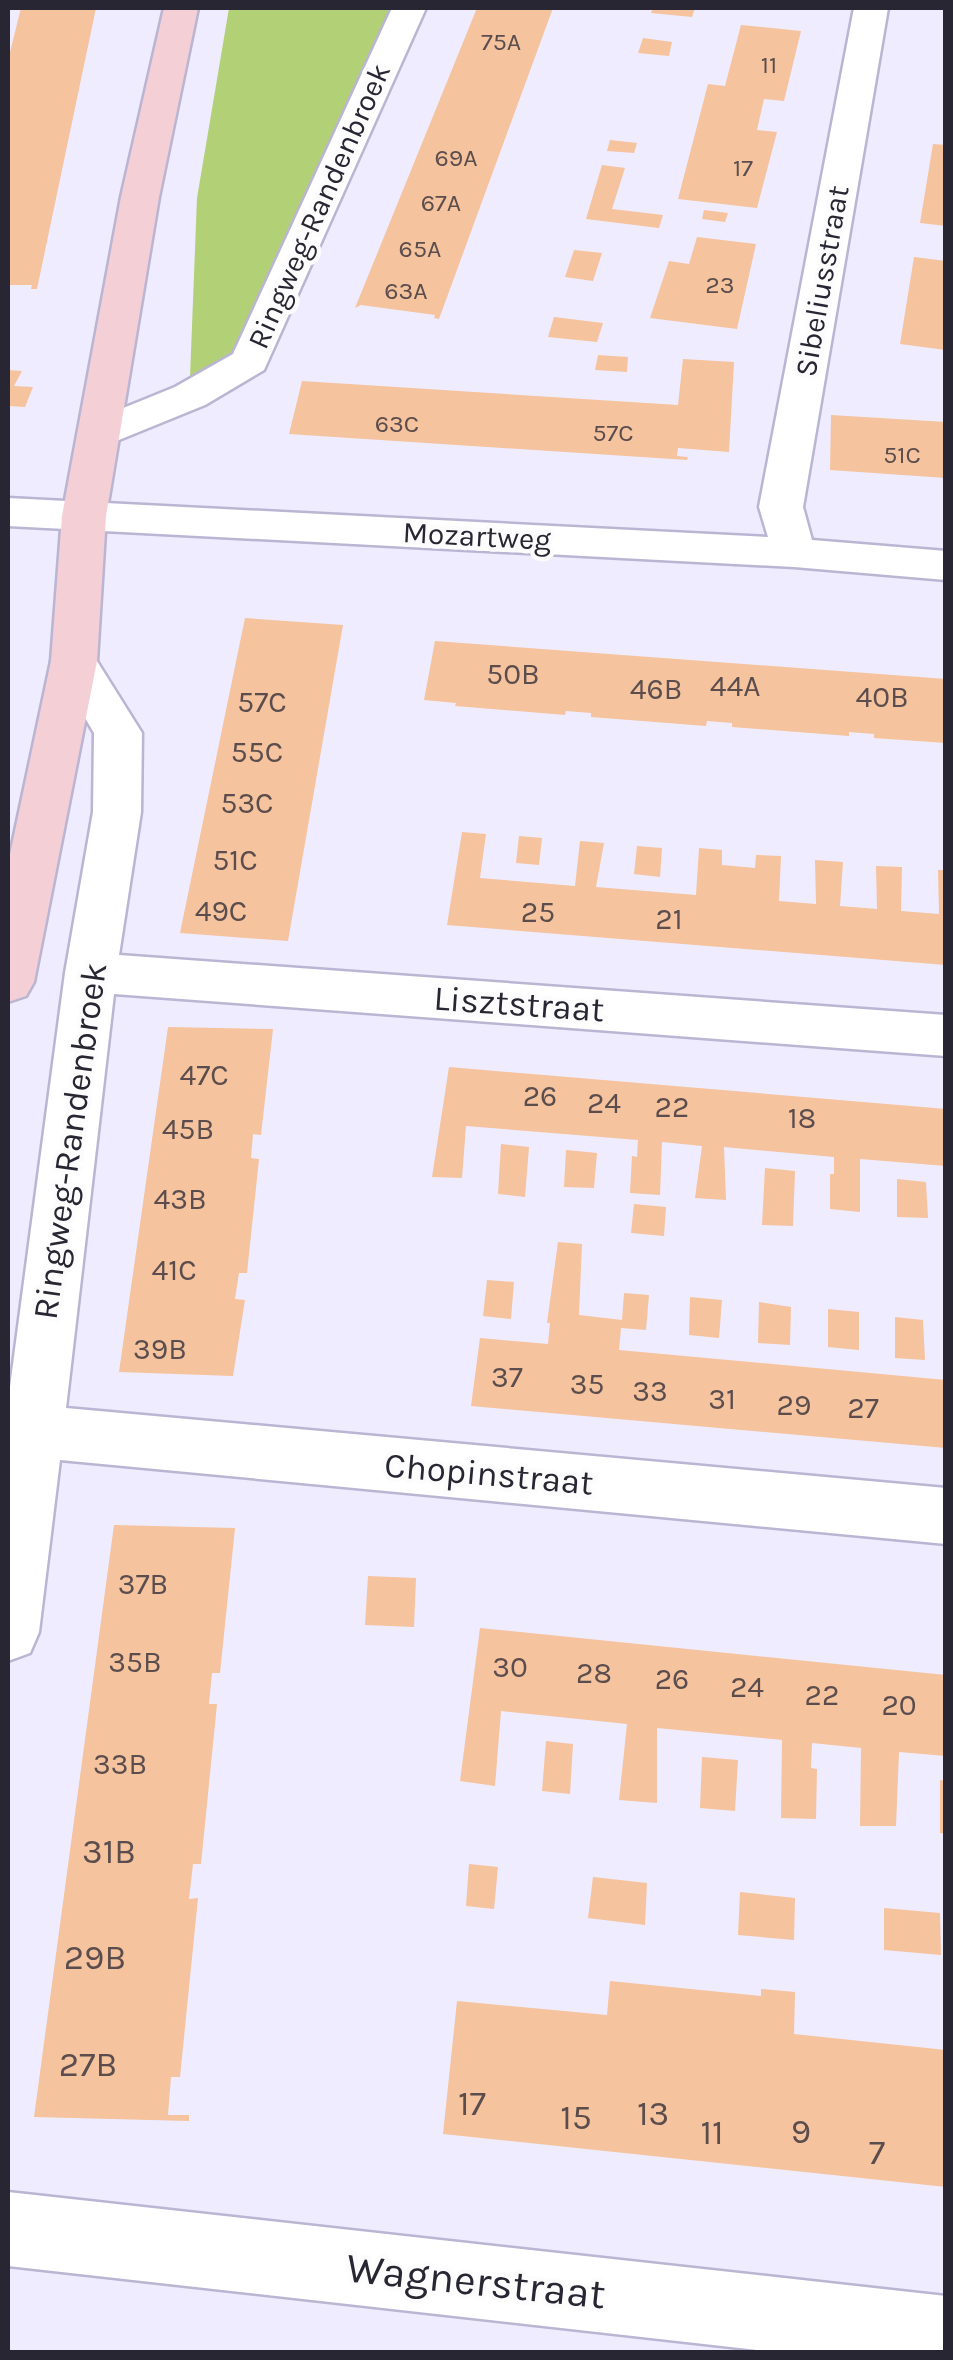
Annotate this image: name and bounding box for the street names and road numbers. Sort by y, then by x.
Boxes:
street label: Ringweg-Randenbroek [240,58,398,354]
street label: Sibeliusstraat [787,182,857,380]
street label: Mozartweg [402,514,552,558]
street label: Ringweg-Randenbroek [25,960,115,1322]
street label: Lisztstraat [432,978,606,1030]
street label: Chopinstraat [383,1444,595,1504]
street label: Wagnerstraat [344,2243,608,2319]

